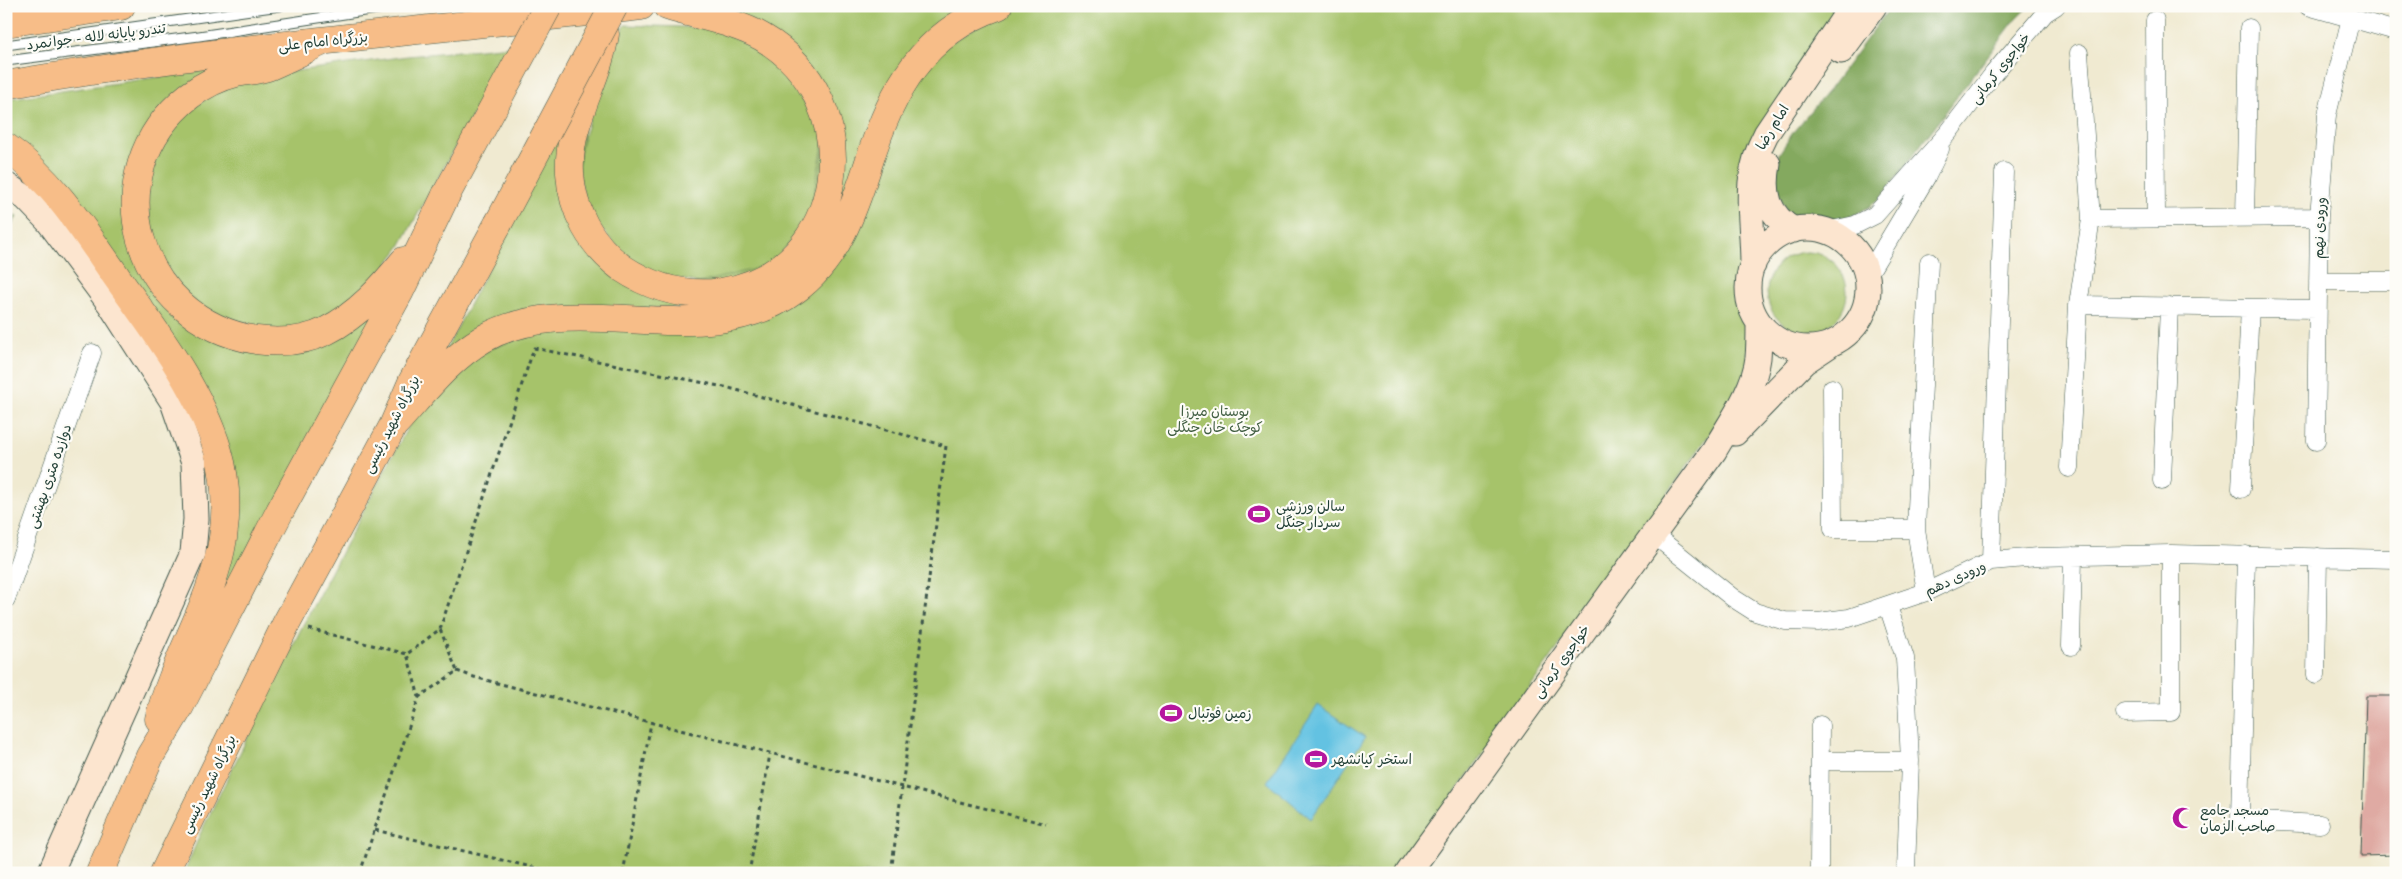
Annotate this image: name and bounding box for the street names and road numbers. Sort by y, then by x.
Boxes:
street label: تندرو پایانه لاله - جوانمرد [25,18,168,54]
street label: بزرگراه امام علی [277,27,369,57]
street label: خواجوی کرمانی [1966,29,2034,107]
street label: امام رضا [1751,101,1794,154]
street label: ورودی نهم [2309,197,2331,259]
street label: بزرگراه شهید رئیسی [359,372,423,476]
street label: دوازده متری بهشتی [23,422,75,530]
street label: ورودی دهم [1921,556,1989,602]
street label: خواجوی کرمانی [1528,621,1594,701]
street label: بزرگراه شهید رئیسی [176,732,240,836]

